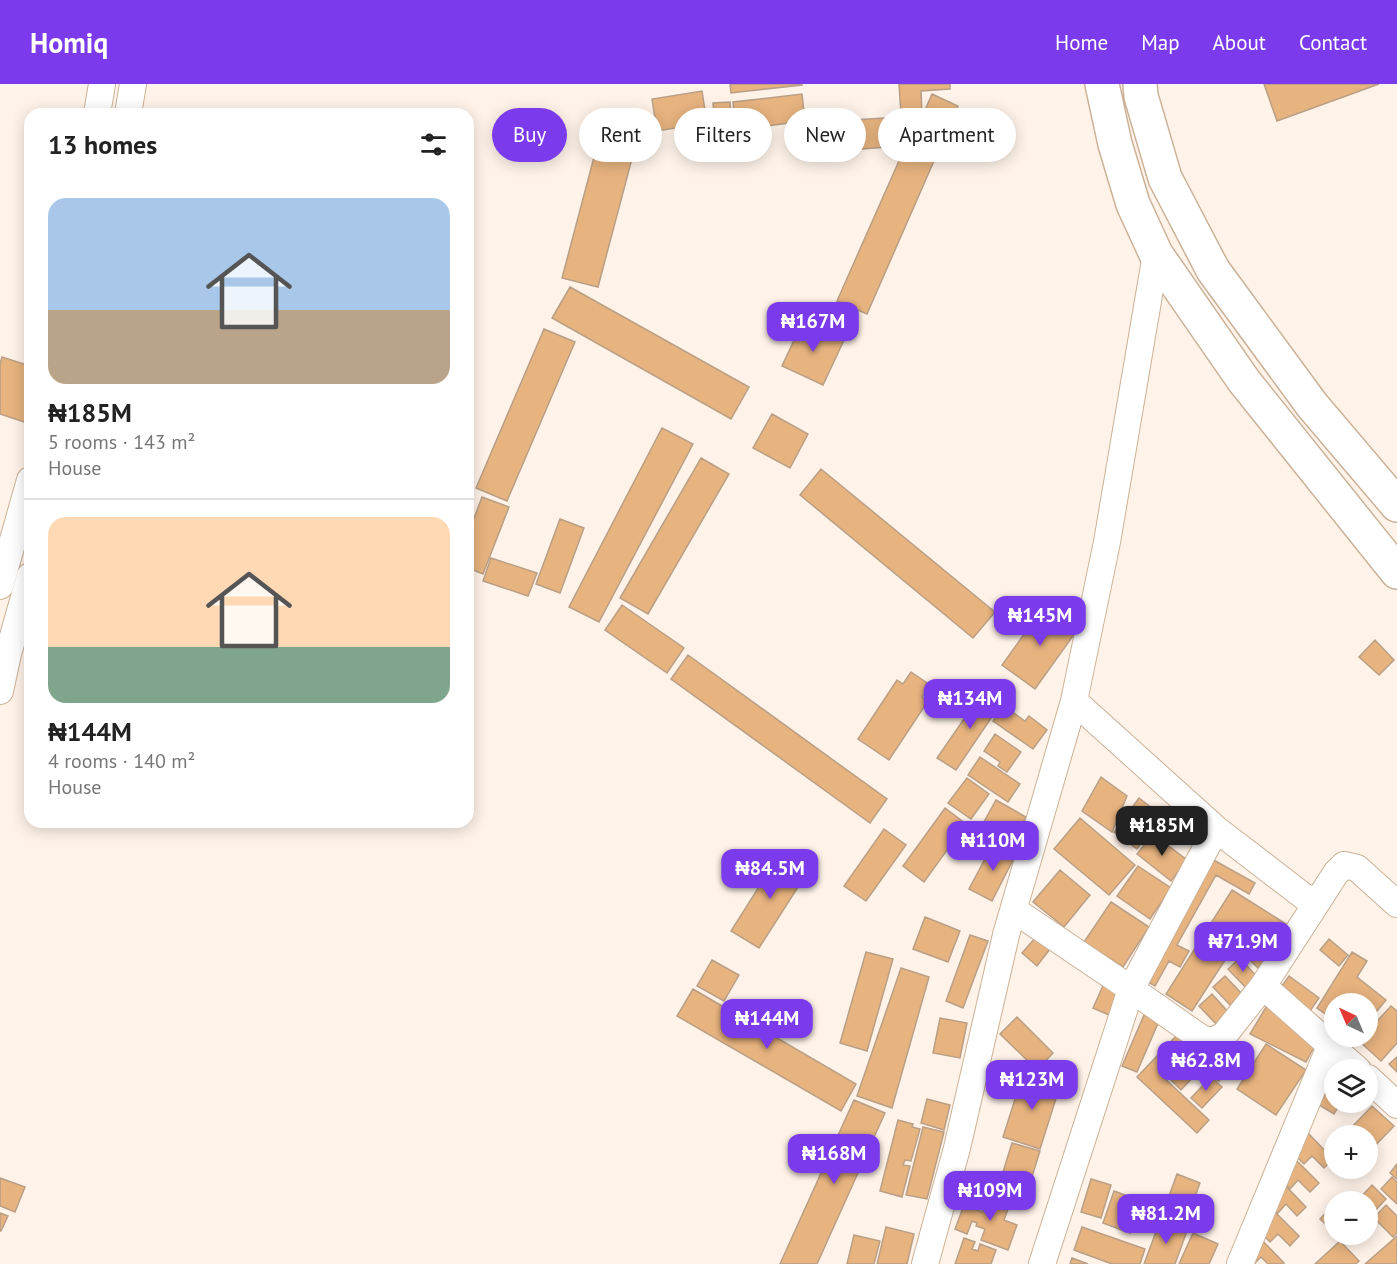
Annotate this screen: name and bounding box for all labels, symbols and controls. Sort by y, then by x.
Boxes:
text: Homiq [30,24,108,61]
text: Home [1055,29,1108,56]
text: Map [1141,29,1180,56]
text: About [1213,29,1266,56]
text: Contact [1299,29,1367,56]
chip: Buy [492,108,567,162]
chip: Rent [579,108,662,162]
chip: Filters [674,108,772,162]
chip: New [784,108,866,162]
chip: Apartment [878,108,1016,162]
text: 13 homes [48,128,157,161]
icon: filters [417,128,450,161]
icon: home [195,237,303,345]
pin: ₦167M [771,302,855,353]
text: ₦167M [781,308,845,334]
text: ₦185M [48,396,132,429]
text: 5 rooms · 143 m² [48,429,195,455]
text: House [48,455,102,481]
icon: home [195,556,303,664]
pin: ₦145M [998,596,1082,647]
text: ₦145M [1008,602,1072,628]
pin: ₦134M [928,679,1012,730]
text: ₦134M [938,685,1002,711]
text: ₦144M [48,715,132,748]
text: 4 rooms · 140 m² [48,748,195,774]
text: House [48,774,102,800]
pin: ₦185M [1120,806,1204,857]
text: ₦185M [1130,812,1194,838]
pin: ₦110M [951,821,1035,872]
text: ₦110M [961,827,1025,853]
pin: ₦84.5M [721,849,819,900]
text: ₦84.5M [735,855,805,881]
pin: ₦71.9M [1194,922,1292,973]
text: ₦71.9M [1208,928,1278,954]
north arrow [1324,993,1378,1047]
map controls [1324,993,1378,1245]
pin: ₦144M [725,999,809,1050]
text: ₦144M [735,1005,799,1031]
pin: ₦62.8M [1157,1041,1255,1092]
text: ₦62.8M [1171,1047,1241,1073]
button: layers [1324,1059,1378,1113]
pin: ₦123M [990,1060,1074,1111]
text: ₦123M [1000,1066,1064,1092]
button: + [1324,1125,1378,1179]
pin: ₦168M [792,1134,876,1185]
text: ₦168M [802,1140,866,1166]
pin: ₦109M [948,1171,1032,1222]
text: ₦109M [958,1177,1022,1203]
button: − [1324,1191,1378,1245]
pin: ₦81.2M [1117,1194,1215,1245]
text: ₦81.2M [1131,1200,1201,1226]

